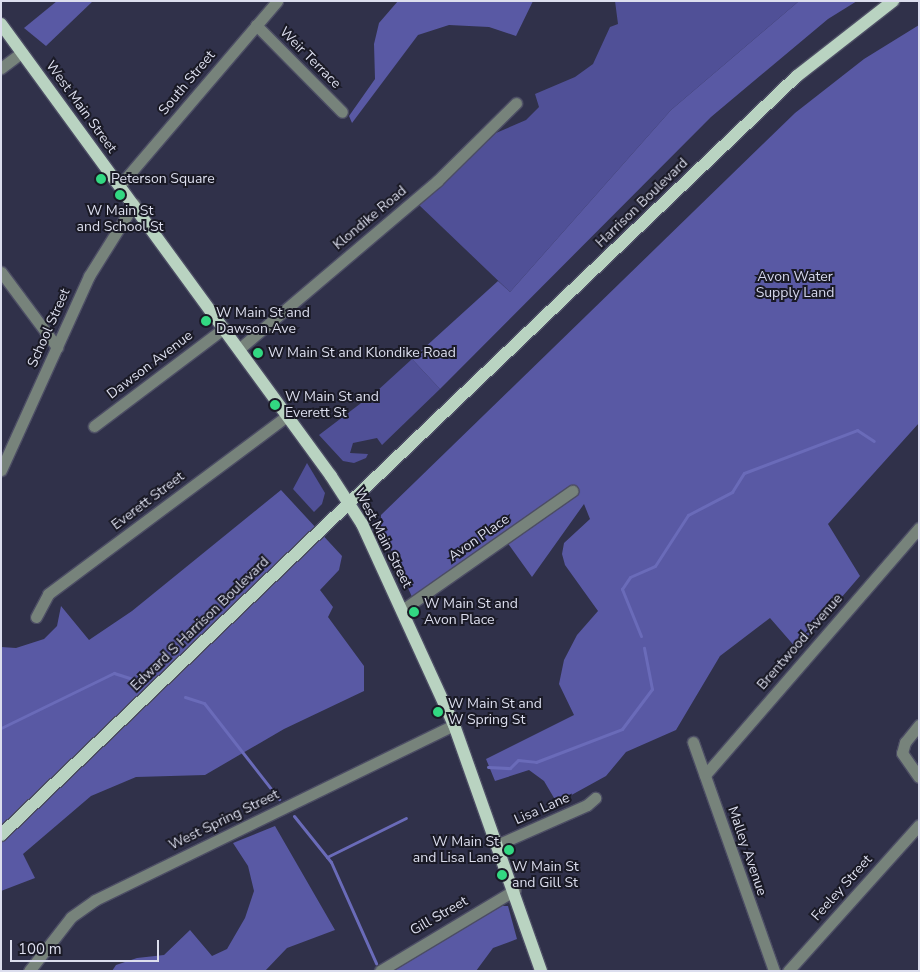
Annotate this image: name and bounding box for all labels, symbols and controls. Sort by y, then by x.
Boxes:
street label: Weir Terrace [276,24,344,92]
street label: South Street [155,47,219,119]
street label: West Main Street [42,58,120,156]
street label: Harrison Boulevard [592,155,692,251]
place label: Peterson Square [111,171,215,187]
marker: Peterson Square [95,173,107,185]
street label: Klondike Road [330,183,410,253]
marker: W Main St and School St [114,189,126,201]
place label: W Main St and School St [77,203,163,236]
park label: Avon Water Supply Land [756,269,834,302]
street label: School Street [24,286,74,370]
place label: W Main St and Dawson Ave [216,305,310,338]
marker: W Main St and Dawson Ave [200,315,212,327]
street label: Dawson Avenue [104,327,196,403]
place label: W Main St and Klondike Road [268,345,456,361]
marker: W Main St and Klondike Road [252,347,264,359]
place label: W Main St and Everett St [285,389,379,422]
marker: W Main St and Everett St [269,399,281,411]
street label: Everett Street [108,468,188,534]
street label: West Main Street [351,485,415,591]
street label: Avon Place [445,511,513,565]
street label: Edward S Harrison Boulevard [127,553,273,695]
street label: Brentwood Avenue [754,591,846,693]
place label: W Main St and Avon Place [424,596,518,628]
marker: W Main St and Avon Place [408,606,420,618]
place label: W Main St and W Spring St [448,696,542,729]
marker: W Main St and W Spring St [432,706,444,718]
street label: West Spring Street [166,786,282,854]
street label: Lisa Lane [512,789,572,829]
street label: Malley Avenue [724,804,770,898]
place label: W Main St and Lisa Lane [413,834,499,866]
marker: W Main St and Lisa Lane [503,844,515,856]
street label: Feeley Street [808,852,876,924]
place label: W Main St and Gill St [512,859,579,892]
marker: W Main St and Gill St [496,869,508,881]
street label: Gill Street [407,893,471,939]
scale bar [12,930,161,962]
text: 100 m [18,939,62,959]

